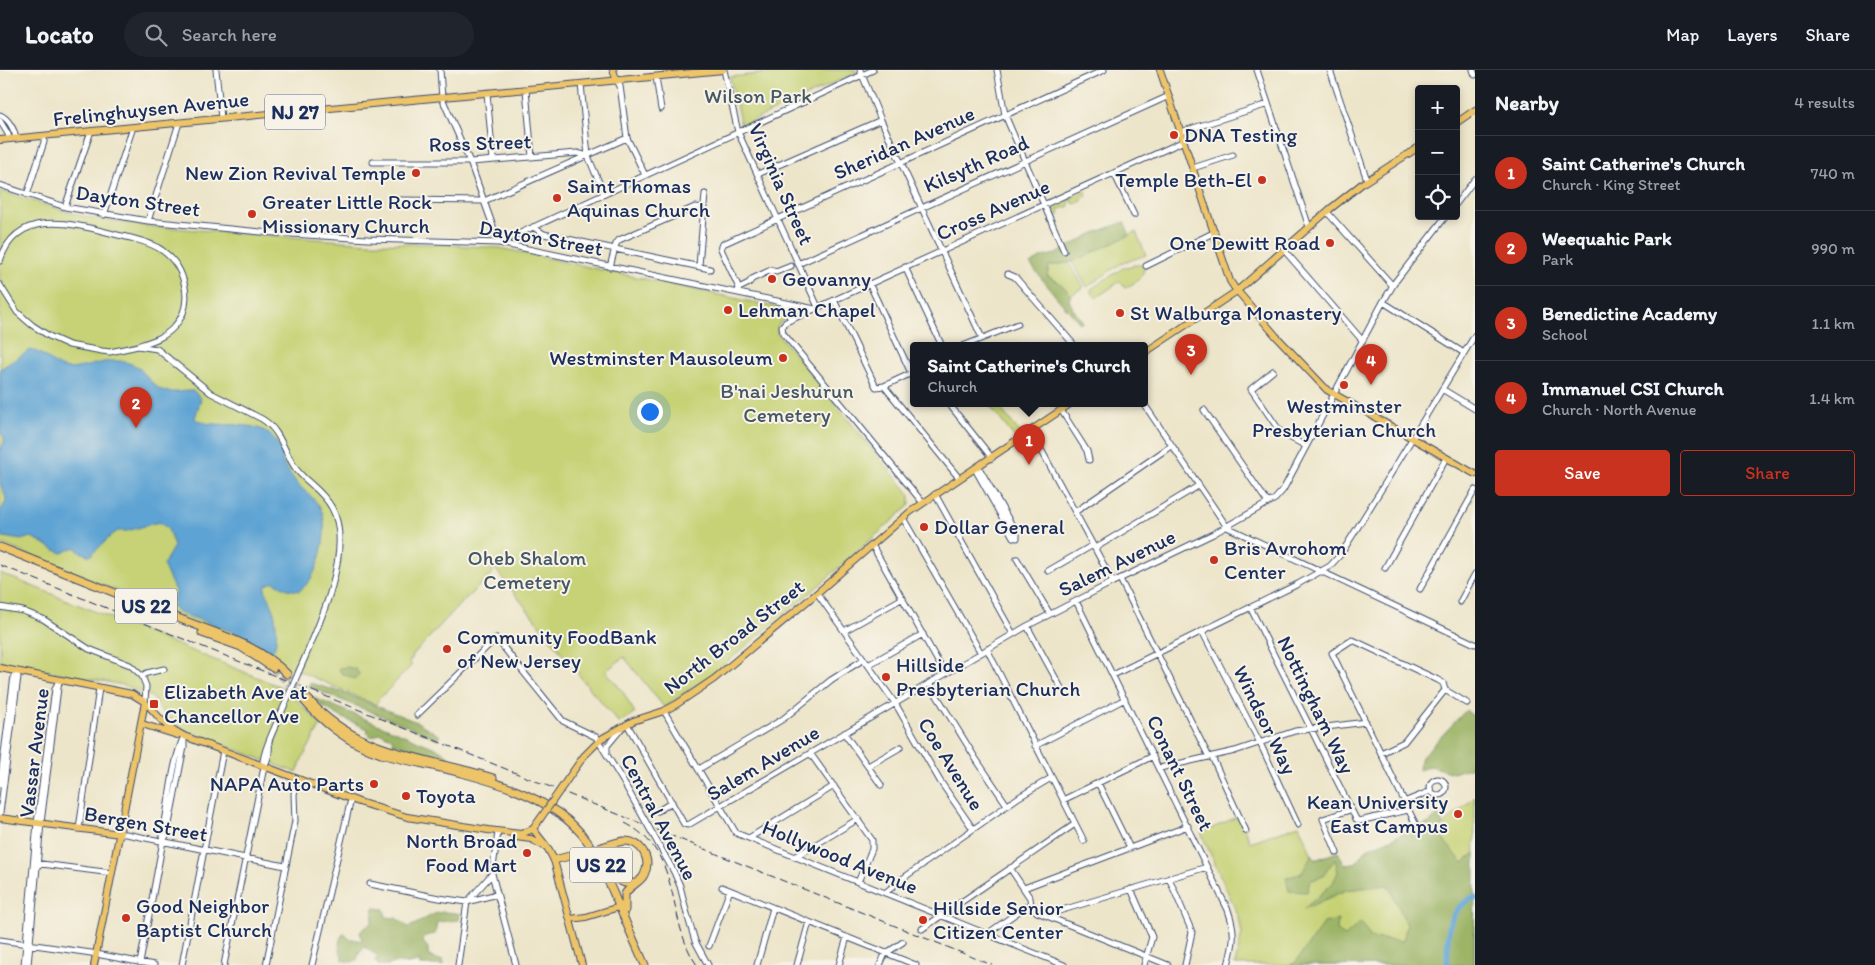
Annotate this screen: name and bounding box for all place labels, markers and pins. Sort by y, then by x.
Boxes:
place label: DNA Testing [1184,122,1298,147]
marker: DNA Testing [1168,129,1180,141]
place label: New Zion Revival Temple [185,160,406,185]
marker: New Zion Revival Temple [410,167,422,179]
place label: Temple Beth-El [1115,167,1252,192]
place label: Saint Thomas Aquinas Church [567,173,711,222]
marker: Temple Beth-El [1256,174,1268,186]
place label: Greater Little Rock Missionary Church [262,189,432,238]
marker: Saint Thomas Aquinas Church [551,192,563,204]
marker: Greater Little Rock Missionary Church [246,208,258,220]
place label: One Dewitt Road [1169,230,1320,255]
marker: One Dewitt Road [1324,237,1336,249]
place label: Geovanny [782,266,871,291]
marker: Geovanny [766,273,778,285]
place label: Lehman Chapel [738,297,876,322]
place label: St Walburga Monastery [1130,300,1341,325]
marker: Lehman Chapel [722,304,734,316]
marker: St Walburga Monastery [1114,307,1126,319]
pin: 3 [1175,334,1207,375]
pin: 4 [1355,344,1387,385]
place label: Westminster Mausoleum [549,345,773,370]
marker: Westminster Mausoleum [777,352,789,364]
marker: Westminster Presbyterian Church [1338,379,1350,391]
pin: 2 [120,387,152,428]
place label: Westminster Presbyterian Church [1252,393,1436,442]
pin: 1 [1013,424,1045,465]
place label: Dollar General [934,514,1065,539]
marker: Dollar General [918,521,930,533]
place label: Bris Avrohom Center [1224,535,1347,584]
marker: Bris Avrohom Center [1208,554,1220,566]
place label: Community FoodBank of New Jersey [457,624,657,673]
marker: Community FoodBank of New Jersey [441,643,453,655]
place label: Hillside Presbyterian Church [896,652,1080,701]
marker: Hillside Presbyterian Church [880,671,892,683]
place label: Elizabeth Ave at Chancellor Ave [164,679,307,728]
marker: Elizabeth Ave at Chancellor Ave [148,698,160,710]
place label: NAPA Auto Parts [210,771,364,796]
marker: NAPA Auto Parts [368,778,380,790]
place label: Toyota [416,783,476,808]
place label: Kean University East Campus [1307,789,1448,838]
marker: Toyota [400,790,412,802]
marker: Kean University East Campus [1452,808,1464,820]
place label: North Broad Food Mart [406,828,517,877]
marker: North Broad Food Mart [521,847,533,859]
place label: Good Neighbor Baptist Church [136,893,272,942]
place label: Hillside Senior Citizen Center [933,895,1064,944]
marker: Good Neighbor Baptist Church [120,912,132,924]
marker: Hillside Senior Citizen Center [917,914,929,926]

